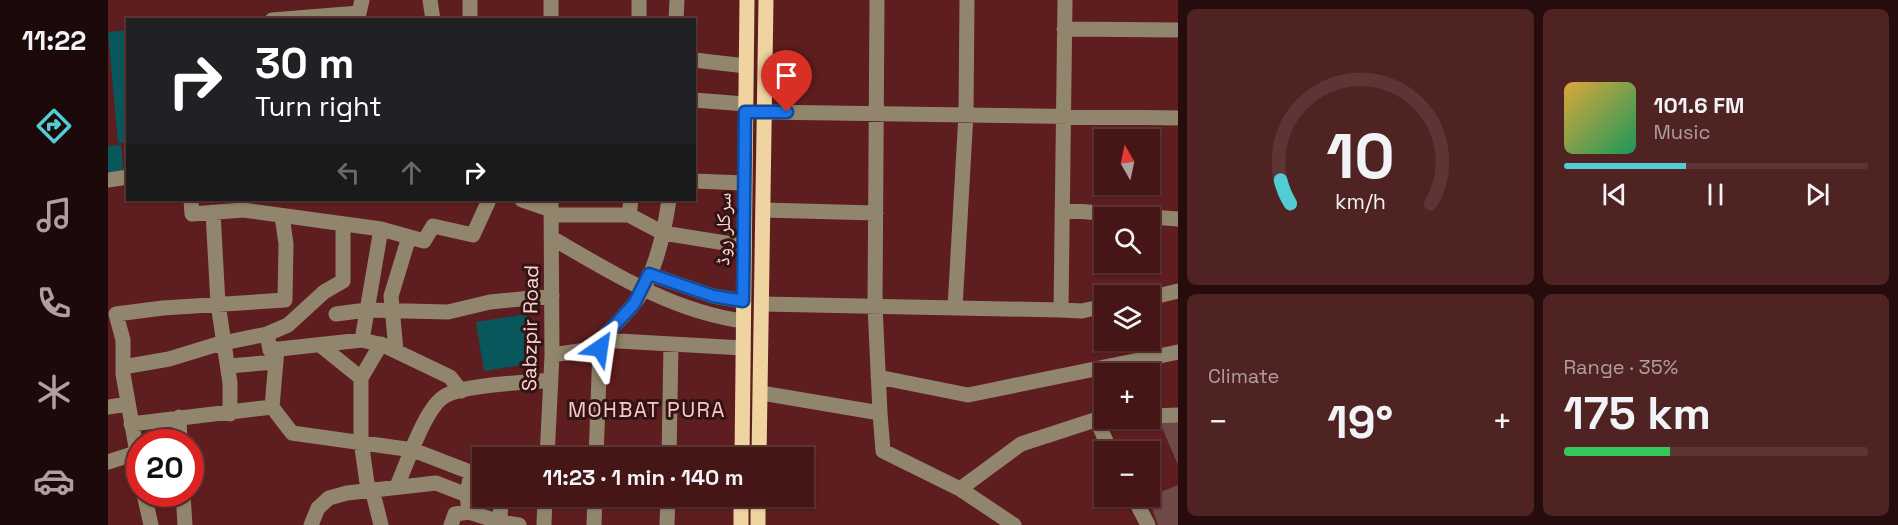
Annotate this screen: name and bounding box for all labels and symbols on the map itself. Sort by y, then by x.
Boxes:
pin [761,50,812,112]
north arrow [1094,129,1160,195]
street label: سرکلر روڈ [709,192,737,266]
street label: Sabzpir Road [516,265,544,391]
position arrow [568,316,632,380]
district label: MOHBAT PURA [568,396,726,423]
speed limit sign: 20 [126,429,204,507]

